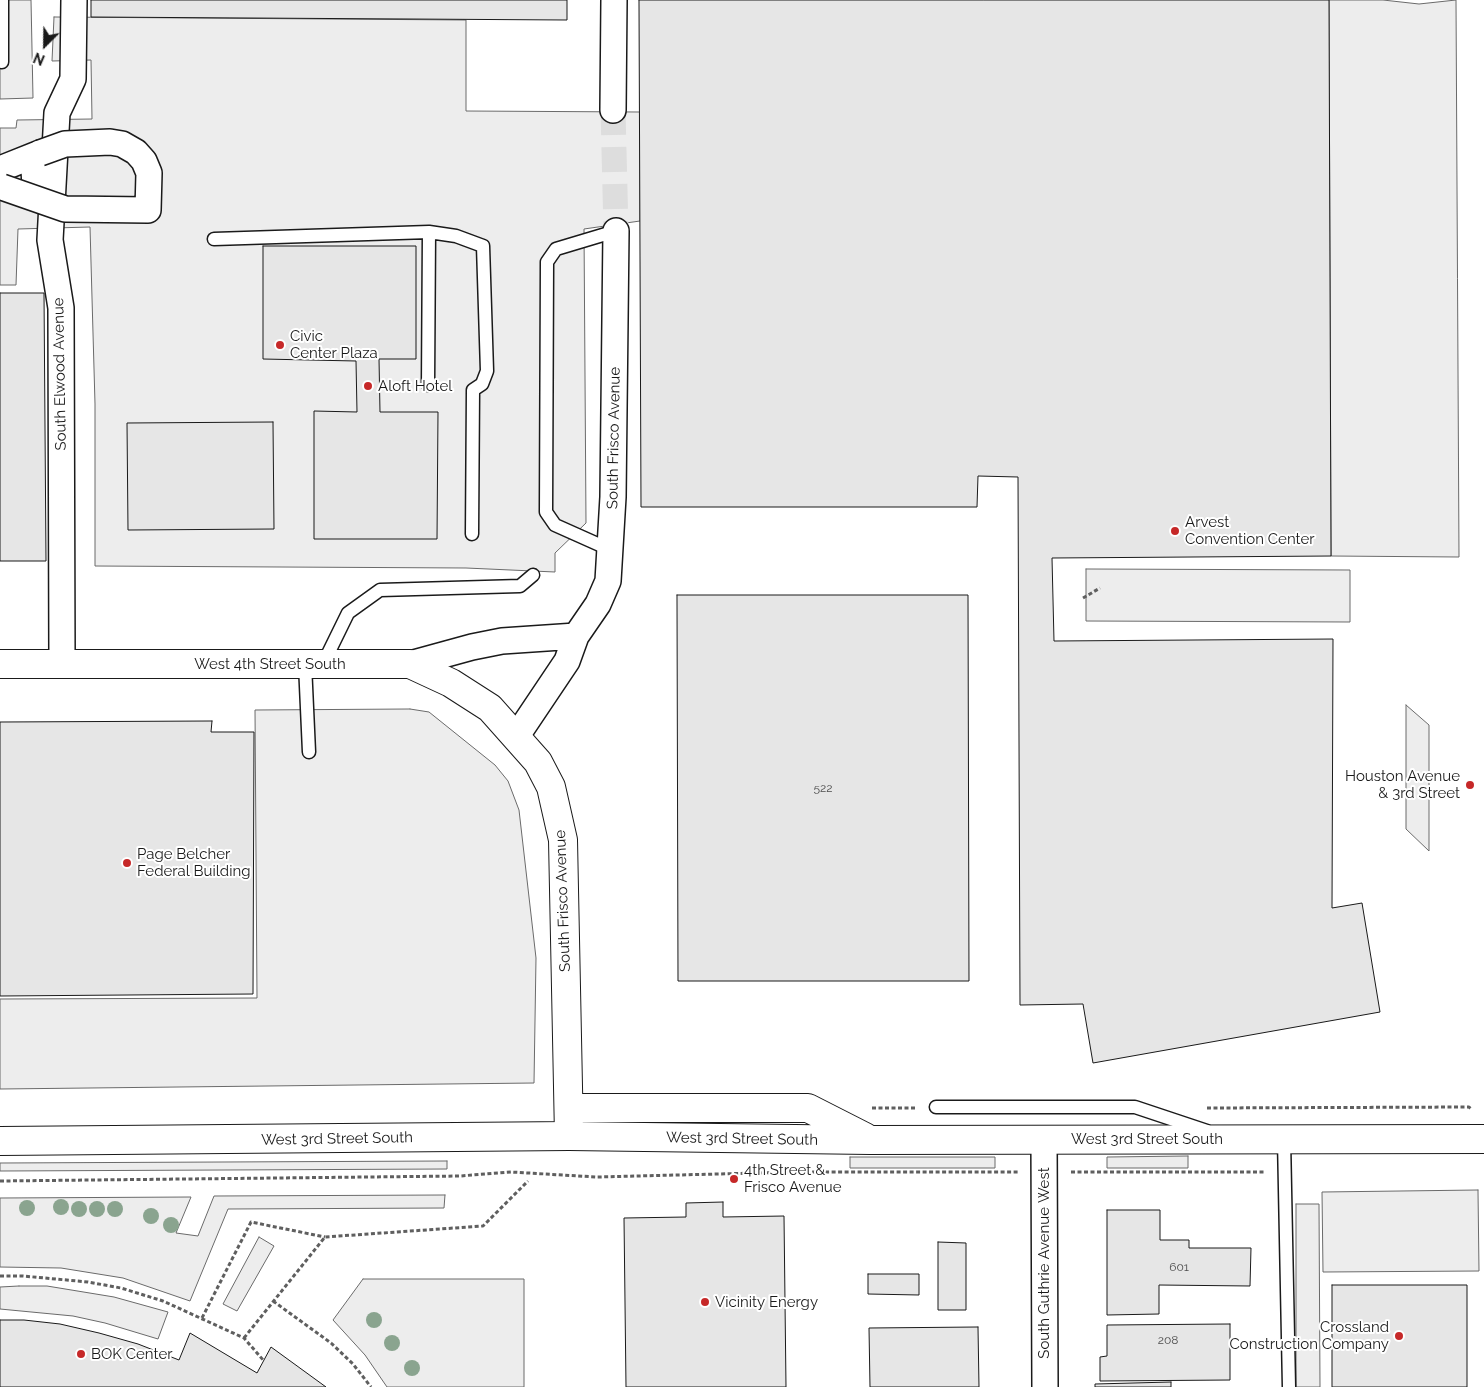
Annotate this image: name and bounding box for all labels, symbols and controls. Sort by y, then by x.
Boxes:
north arrow [20,20,70,70]
text: N [31,49,47,68]
street label: South Elwood Avenue [50,297,70,451]
place label: Civic Center Plaza [290,327,378,362]
marker: Civic Center Plaza [274,339,286,351]
street label: South Frisco Avenue [604,367,624,509]
place label: Aloft Hotel [378,377,452,395]
marker: Aloft Hotel [362,380,374,392]
place label: Arvest Convention Center [1185,513,1315,548]
marker: Arvest Convention Center [1169,525,1181,537]
street label: West 4th Street South [194,655,346,673]
place label: Houston Avenue & 3rd Street [1345,767,1460,802]
marker: Houston Avenue & 3rd Street [1464,779,1476,791]
house number: 522 [813,781,833,795]
street label: South Frisco Avenue [552,830,574,972]
place label: Page Belcher Federal Building [137,845,250,880]
marker: Page Belcher Federal Building [121,857,133,869]
street label: West 3rd Street South [261,1129,413,1149]
street label: West 3rd Street South [666,1129,818,1149]
street label: West 3rd Street South [1071,1130,1223,1148]
place label: 4th Street & Frisco Avenue [744,1161,842,1196]
street label: South Guthrie Avenue West [1035,1167,1053,1359]
marker: 4th Street & Frisco Avenue [728,1173,740,1185]
house number: 601 [1169,1260,1189,1274]
place label: Vicinity Energy [715,1293,818,1311]
marker: Vicinity Energy [699,1296,711,1308]
place label: Crossland Construction Company [1229,1318,1389,1353]
marker: Crossland Construction Company [1393,1330,1405,1342]
house number: 208 [1158,1333,1178,1347]
place label: BOK Center [91,1345,172,1363]
marker: BOK Center [75,1348,87,1360]

